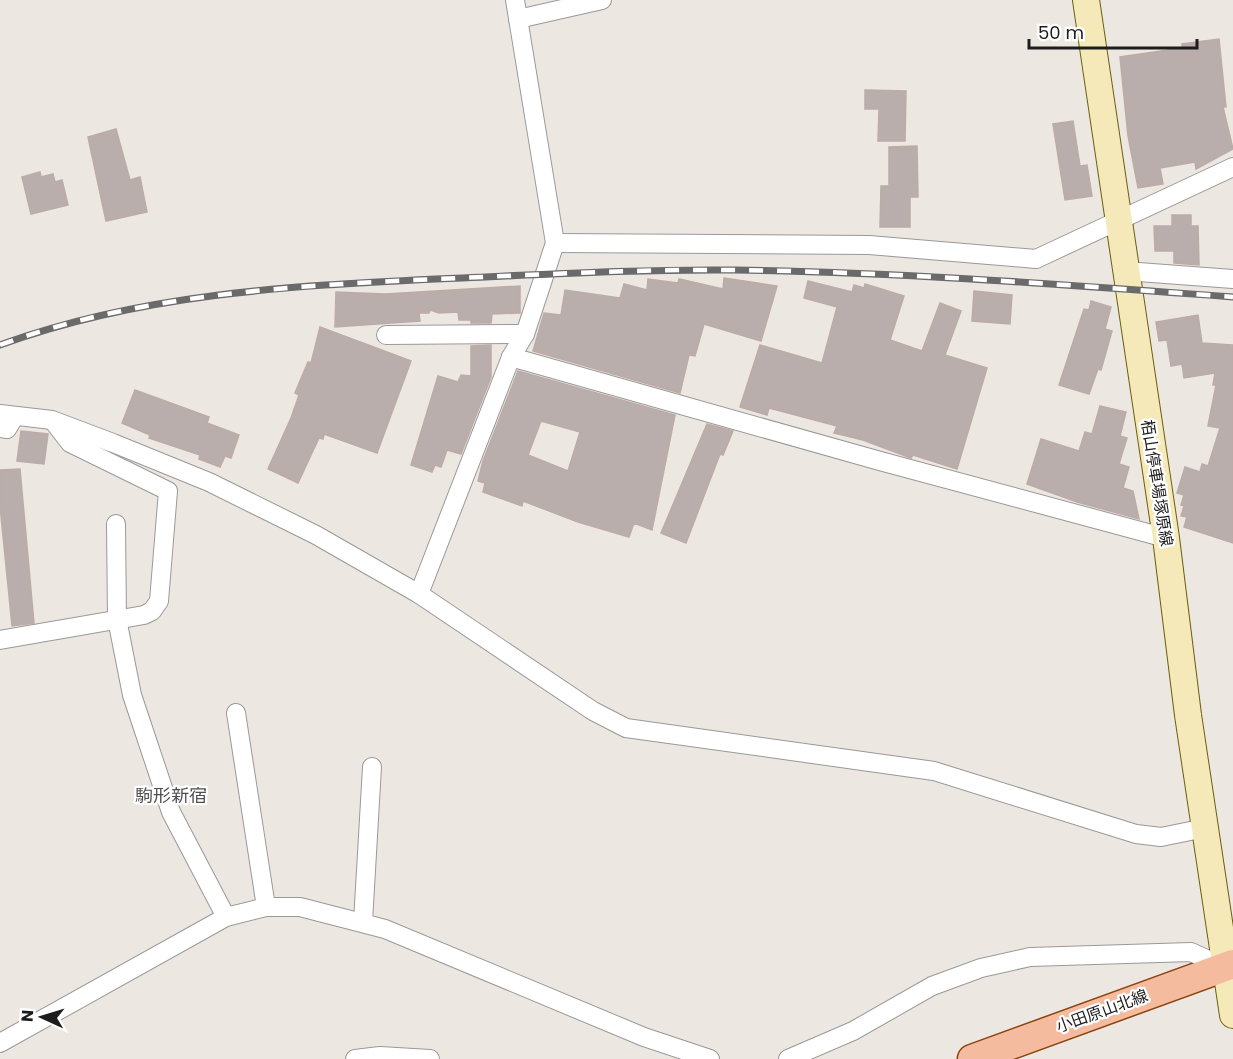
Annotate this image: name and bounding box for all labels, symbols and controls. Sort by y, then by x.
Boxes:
scale bar [1029,12,1197,50]
text: 50 m [1038,20,1084,45]
street label: 栢山停車場塚原線 [1136,418,1178,548]
district label: 駒形新宿 [135,783,207,808]
street label: 小田原山北線 [1053,984,1151,1038]
north arrow [12,987,72,1047]
text: N [16,1009,39,1023]

